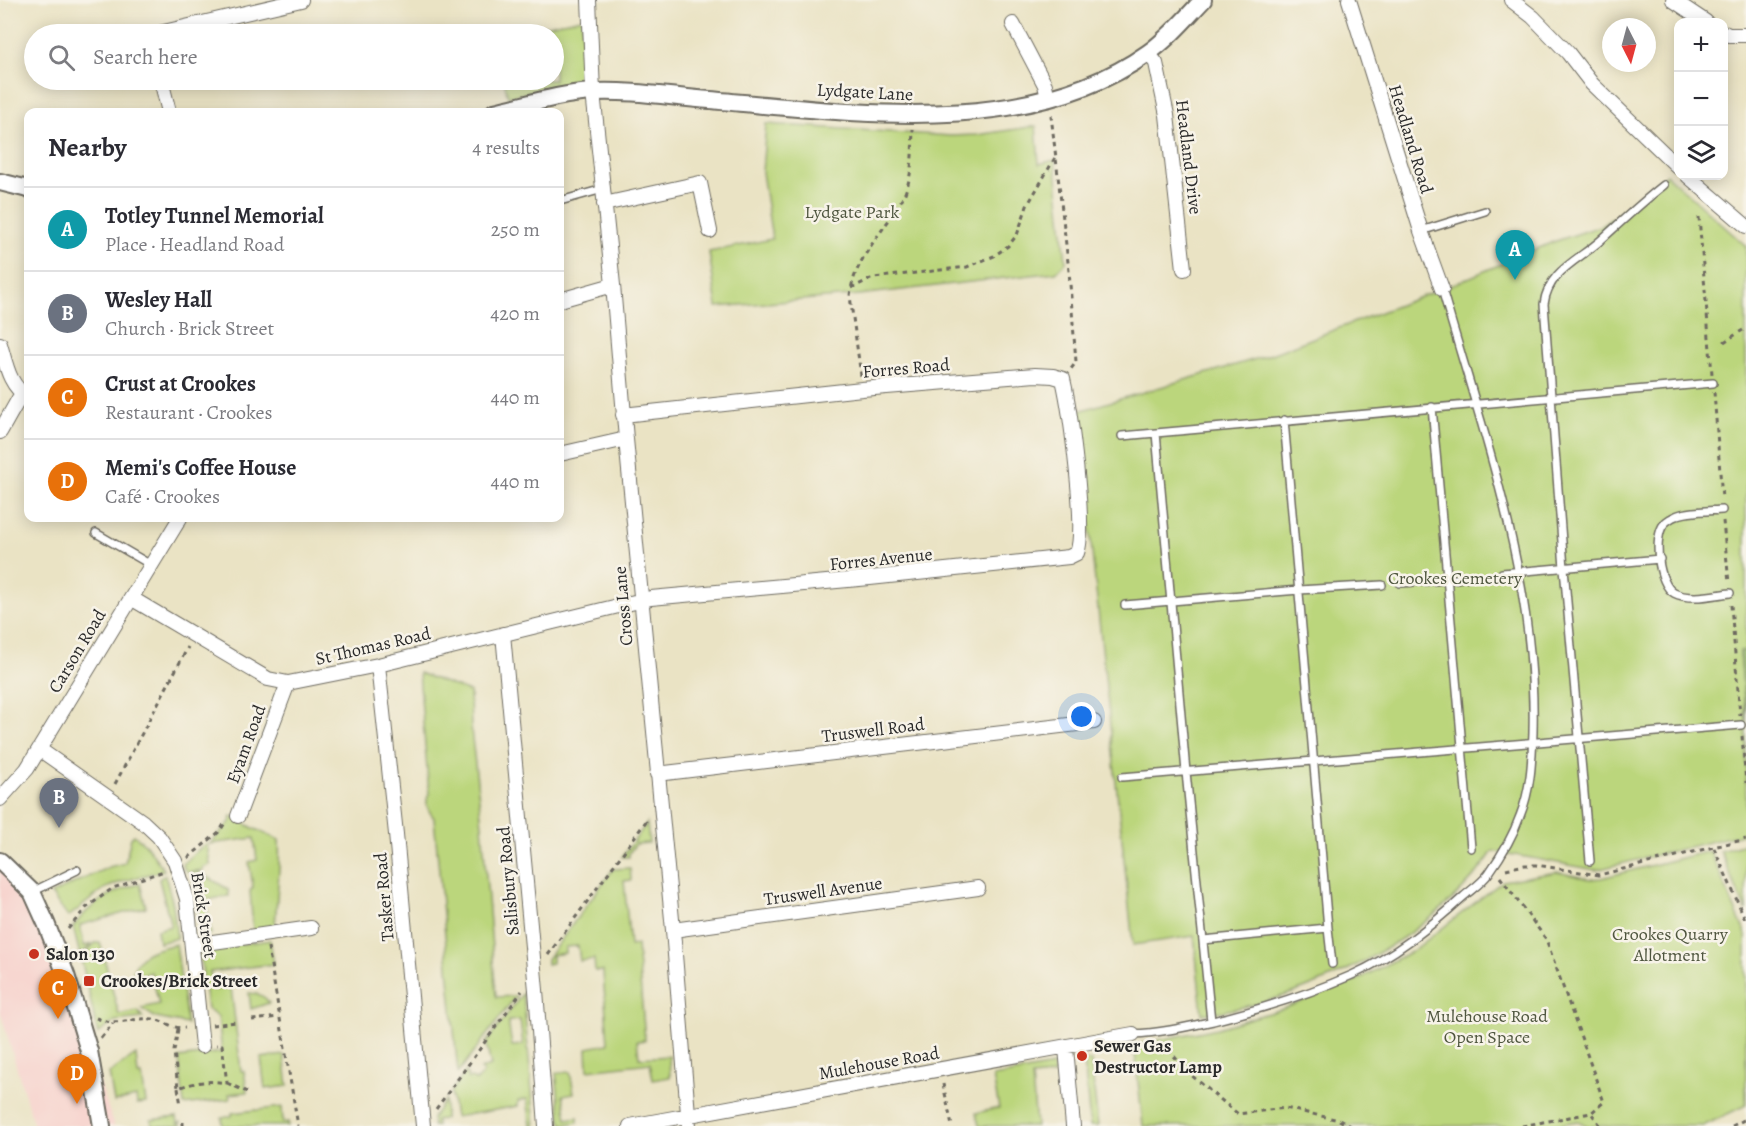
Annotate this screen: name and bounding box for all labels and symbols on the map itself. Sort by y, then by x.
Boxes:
north arrow [1602,18,1656,72]
street label: Lydgate Lane [816,77,914,107]
street label: Headland Road [1383,82,1439,197]
street label: Headland Drive [1170,98,1208,216]
park label: Lydgate Park [805,200,899,224]
pin: A [1496,230,1534,280]
street label: Forres Road [861,352,951,384]
street label: Forres Avenue [828,542,934,576]
street label: Cross Lane [608,565,638,647]
park label: Crookes Cemetery [1388,566,1523,590]
street label: Carson Road [43,604,112,697]
street label: St Thomas Road [313,621,433,671]
street label: Eyam Road [221,701,271,787]
your location [1067,702,1096,731]
street label: Truswell Road [820,712,926,748]
pin: B [40,778,78,828]
street label: Salisbury Road [491,825,525,937]
street label: Tasker Road [368,851,400,942]
street label: Brick Street [185,870,223,960]
street label: Truswell Avenue [762,871,884,911]
park label: Crookes Quarry Allotment [1612,922,1729,967]
place label: Salon 130 [46,942,115,966]
marker: Salon 130 [27,947,41,961]
place label: Crookes/Brick Street [101,969,258,993]
pin: C [38,970,78,1019]
marker: Crookes/Brick Street [82,974,96,988]
park label: Mulehouse Road Open Space [1426,1004,1548,1049]
place label: Sewer Gas Destructor Lamp [1094,1034,1222,1079]
street label: Mulehouse Road [817,1041,941,1085]
marker: Sewer Gas Destructor Lamp [1075,1049,1089,1063]
pin: D [58,1054,97,1104]

